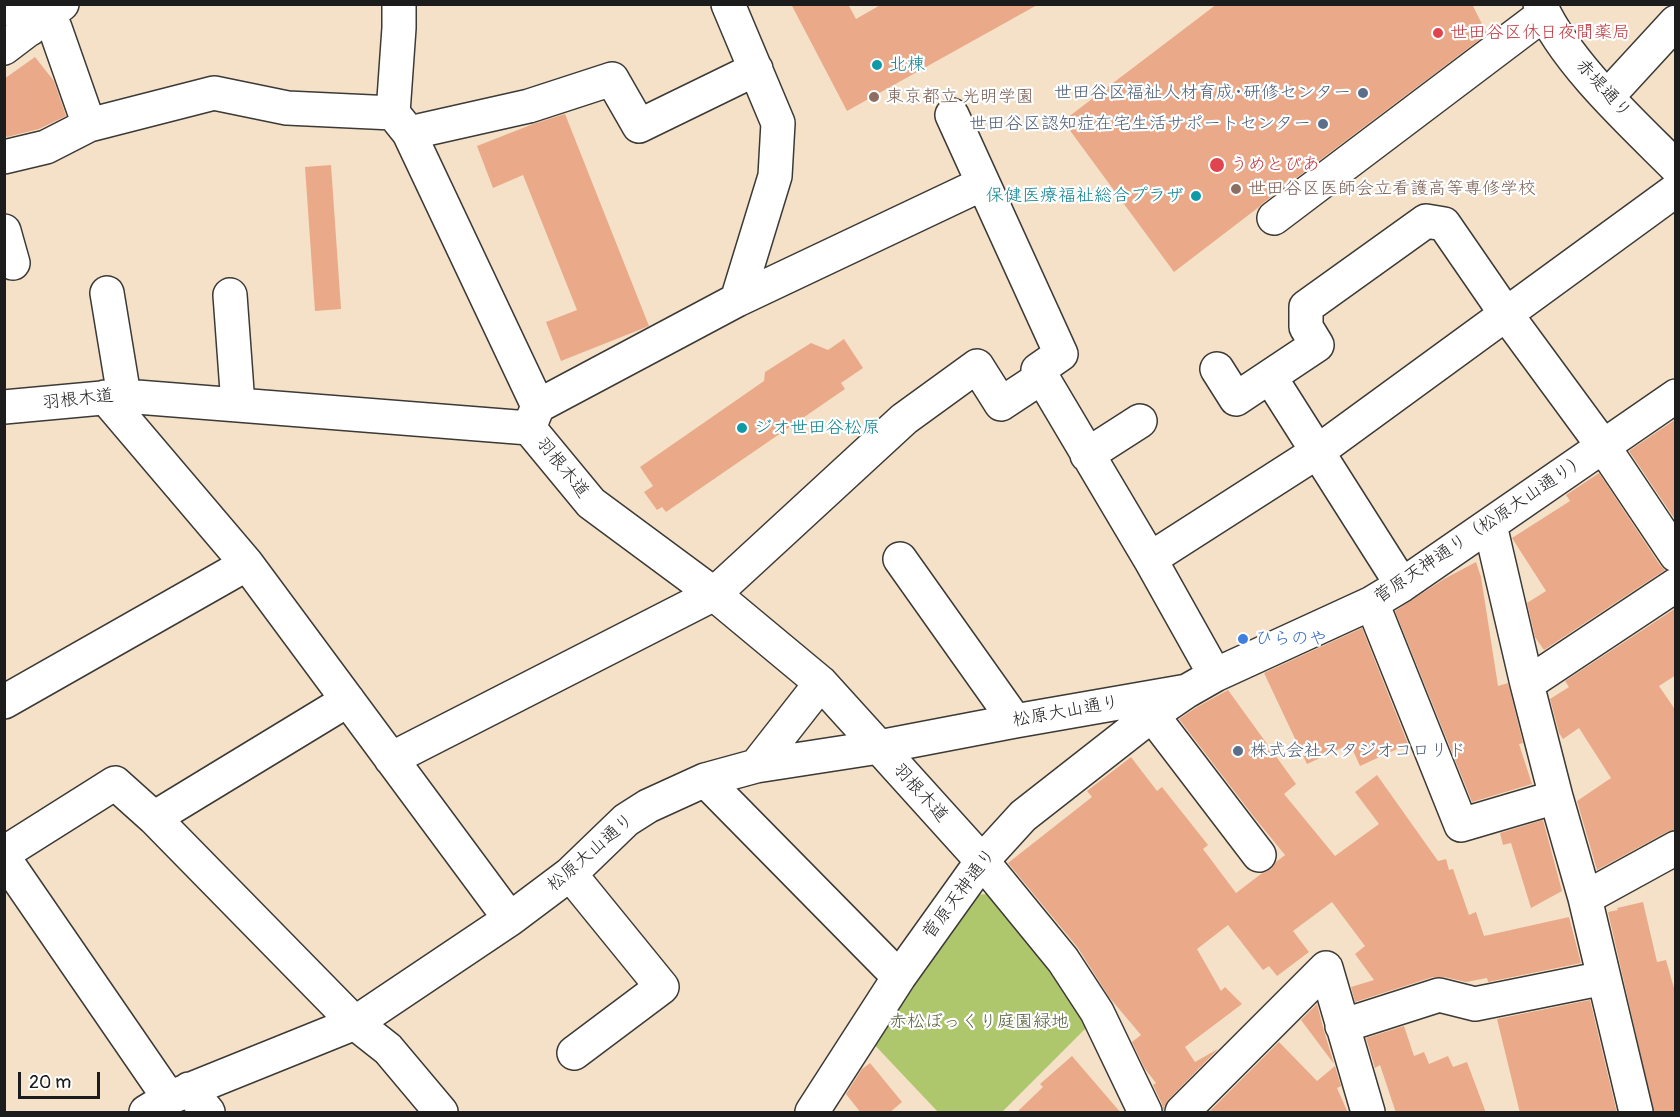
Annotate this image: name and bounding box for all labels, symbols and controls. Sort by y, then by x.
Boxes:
place label: 世田谷区休日夜間薬局 [1450,22,1630,44]
marker: 世田谷区休日夜間薬局 [1431,26,1445,40]
place label: 北棟 [889,54,925,76]
street label: 赤堤通り [1571,55,1635,123]
marker: 北棟 [870,58,884,72]
place label: 世田谷区福祉人材育成･研修センター [1054,82,1351,104]
place label: 東京都立 光明学園 [886,86,1034,108]
marker: 世田谷区福祉人材育成･研修センター [1356,86,1370,100]
marker: 東京都立 光明学園 [867,90,881,104]
place label: 世田谷区認知症在宅生活サポートセンター [969,113,1311,135]
marker: 世田谷区認知症在宅生活サポートセンター [1316,117,1330,131]
place label: うめとぴあ [1230,154,1320,176]
marker: うめとぴあ [1208,156,1226,174]
place label: 世田谷区医師会立看護高等専修学校 [1248,178,1536,200]
marker: 世田谷区医師会立看護高等専修学校 [1229,182,1243,196]
place label: 保健医療福祉総合プラザ [986,185,1184,207]
marker: 保健医療福祉総合プラザ [1189,189,1203,203]
street label: 羽根木道 [41,385,115,415]
place label: ジオ世田谷松原 [754,417,880,439]
marker: ジオ世田谷松原 [735,421,749,435]
street label: 羽根木道 [531,433,593,503]
street label: 菅原天神通り（松原大山通り） [1371,450,1591,608]
place label: ひらのや [1255,628,1327,650]
marker: ひらのや [1236,632,1250,646]
street label: 松原大山通り [1011,692,1121,732]
place label: 株式会社スタジオコロリド [1250,740,1466,762]
marker: 株式会社スタジオコロリド [1231,744,1245,758]
street label: 羽根木道 [888,759,952,827]
street label: 松原大山通り [543,809,639,897]
street label: 菅原天神通り [919,844,1001,944]
park label: 赤松ぼっくり庭園緑地 [889,1011,1069,1033]
scale bar [21,1060,104,1098]
text: 20 m [29,1071,71,1094]

